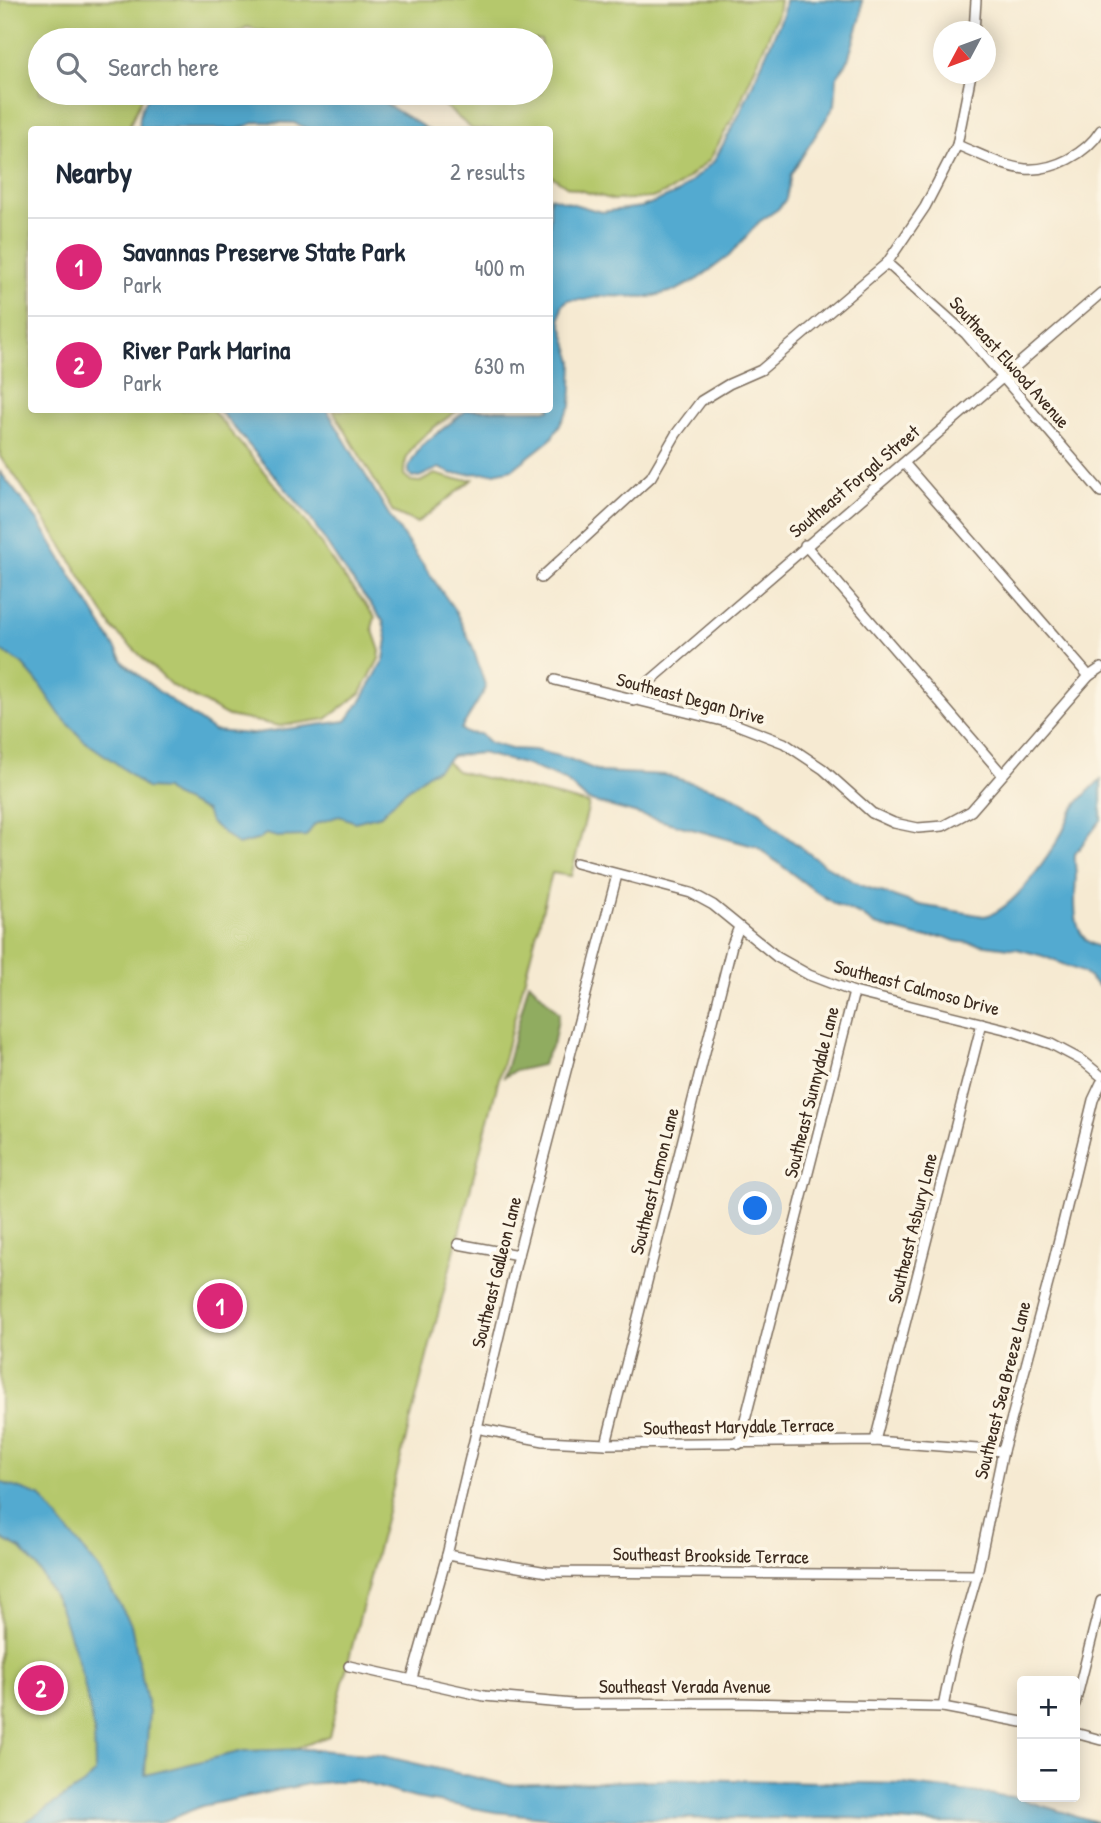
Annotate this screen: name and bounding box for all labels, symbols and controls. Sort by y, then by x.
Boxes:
north arrow [933,21,996,84]
search box [28,28,553,105]
icon: search [52,48,90,86]
text: Search here [108,49,219,84]
text: Nearby [56,152,132,192]
text: 2 results [450,156,525,187]
text: Savannas Preserve State Park [123,234,405,269]
text: 1 [75,252,83,283]
text: 400 m [475,252,525,283]
text: Park [123,269,161,300]
street label: Southeast Elwood Avenue [944,290,1077,434]
text: River Park Marina [123,332,290,367]
text: 2 [74,350,84,381]
text: 630 m [474,350,525,381]
text: Park [123,367,161,398]
street label: Southeast Forgal Street [783,418,925,543]
street label: Southeast Degan Drive [614,666,769,730]
street label: Southeast Calmoso Drive [831,952,1003,1022]
street label: Southeast Sunnydale Lane [777,1003,845,1180]
street label: Southeast Lamon Lane [623,1104,685,1257]
street label: Southeast Asbury Lane [881,1150,943,1306]
your location [738,1191,772,1225]
street label: Southeast Galleon Lane [465,1193,528,1351]
pin: 1 [197,1280,243,1332]
street label: Southeast Sea Breeze Lane [967,1298,1037,1482]
street label: Southeast Marydale Terrace [643,1411,835,1441]
street label: Southeast Brookside Terrace [613,1540,810,1570]
pin: 2 [18,1662,64,1714]
street label: Southeast Verada Avenue [599,1673,772,1699]
map controls [1017,1676,1080,1802]
button: + [1017,1676,1080,1739]
button: − [1017,1739,1080,1802]

